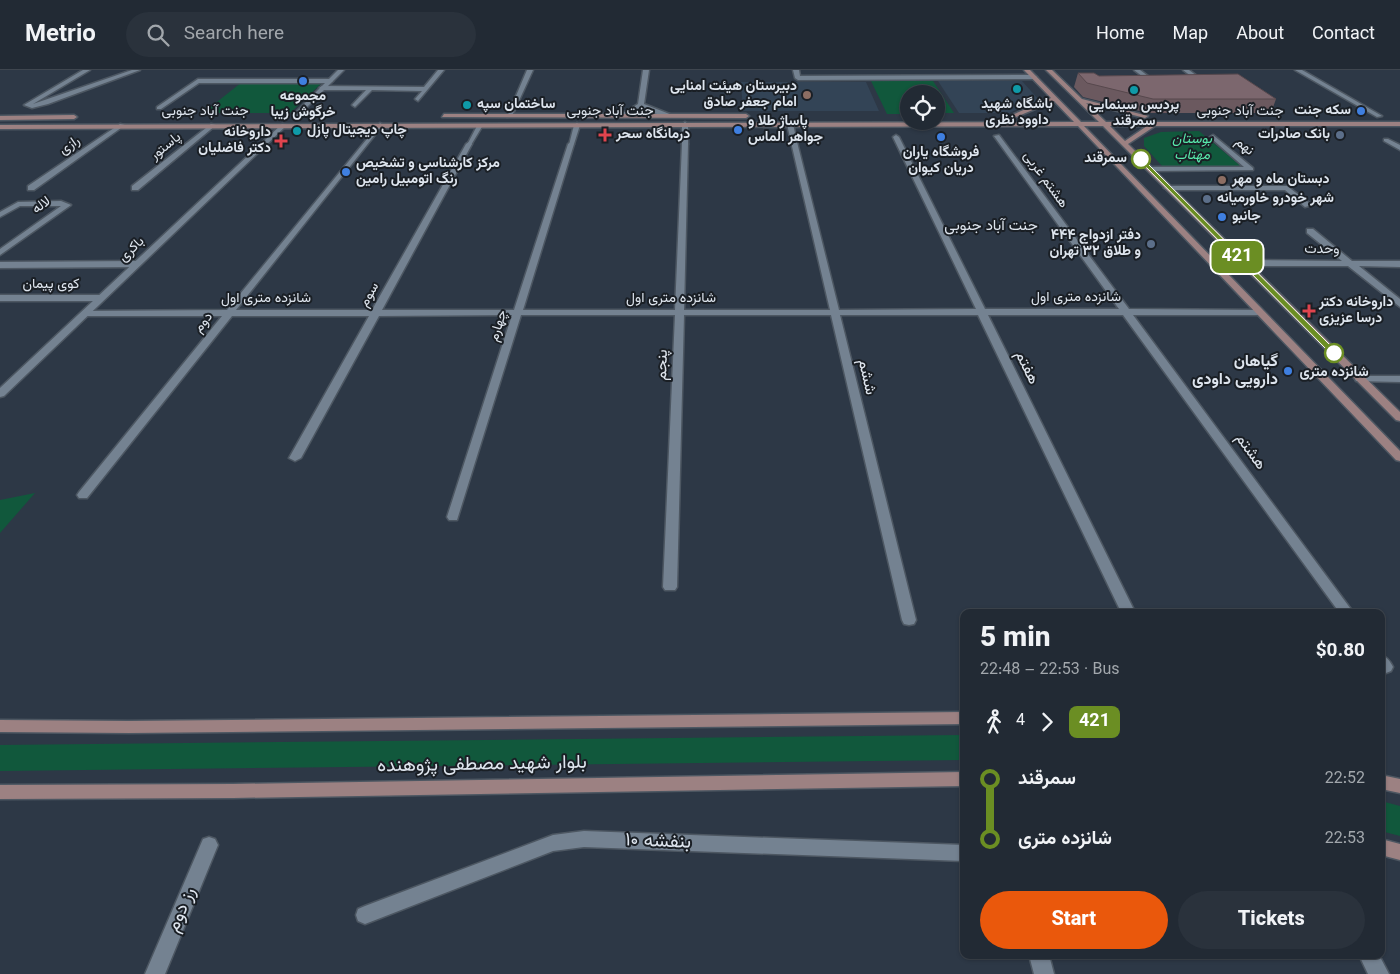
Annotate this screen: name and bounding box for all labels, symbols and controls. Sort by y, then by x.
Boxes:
search box [126,12,476,57]
text: Metrio [25,16,96,54]
text: Search here [184,20,284,49]
icon: search [144,21,172,49]
text: Home [1096,21,1145,49]
text: Map [1173,21,1208,49]
text: About [1236,21,1284,49]
text: Contact [1312,21,1375,49]
marker: مجموعه خرگوش زیبا [297,75,309,87]
place label: دبیرستان هیئت امنایی امام جعفر صادق [670,76,797,114]
marker: باشگاه شهید داوود نظری [1011,83,1023,95]
marker: پردیس سینمایی سمرقند [1128,84,1140,96]
map controls [900,85,945,130]
button: locate [900,85,945,130]
place label: مجموعه خرگوش زیبا [270,86,336,124]
marker: دبیرستان هیئت امنایی امام جعفر صادق [801,89,813,101]
place label: ساختمان سپه [477,94,555,116]
place label: باشگاه شهید داوود نظری [981,94,1053,132]
place label: پردیس سینمایی سمرقند [1089,95,1179,133]
marker: ساختمان سپه [461,99,473,111]
place label: سکه جنت [1294,100,1351,122]
street label: جنت آباد جنوبی [161,101,249,123]
street label: جنت آباد جنوبی [566,101,654,123]
street label: جنت آباد جنوبی [1196,101,1284,123]
marker: سکه جنت [1355,105,1367,117]
place label: پاساژ طلا و جواهر الماس [748,111,823,149]
place label: چاپ دیجیتال پازل [307,120,407,142]
place label: داروخانه دکتر فاضلیان [198,122,271,160]
place label: درمانگاه سحر [615,124,690,146]
marker: پاساژ طلا و جواهر الماس [732,124,744,136]
place label: بانک صادرات [1258,124,1330,146]
marker: چاپ دیجیتال پازل [291,125,303,137]
street label: پاستور [145,127,187,167]
marker: درمانگاه سحر [598,128,612,142]
park label: بوستان مهتاب [1172,129,1213,167]
marker: بانک صادرات [1334,129,1346,141]
street label: رازی [55,131,85,161]
marker: فروشگاه یاران دریان کیوان [935,131,947,143]
street label: نهم [1229,132,1259,162]
marker: داروخانه دکتر فاضلیان [275,135,287,147]
place label: فروشگاه یاران دریان کیوان [903,142,979,180]
street label: هشتم غربی [1017,147,1073,213]
place label: سمرقند [1084,148,1127,170]
marker: سمرقند [1131,149,1151,169]
place label: مرکز کارشناسی و تشخیص رنگ اتومبیل رامین [356,153,500,191]
marker: مرکز کارشناسی و تشخیص رنگ اتومبیل رامین [340,166,352,178]
place label: دبستان ماه و مهر [1231,169,1329,191]
marker: دبستان ماه و مهر [1216,174,1228,186]
place label: شهر خودرو خاورمیانه [1217,188,1334,210]
street label: لاله [28,191,56,221]
marker: شهر خودرو خاورمیانه [1201,193,1213,205]
place label: جانبو [1232,206,1261,228]
marker: جانبو [1216,211,1228,223]
district label: جنت‌ آباد جنوبی [944,215,1038,238]
place label: دفتر ازدواج ۴۴۴ و طلاق ۳۲ تهران [1050,225,1141,263]
street label: باکری [114,232,150,268]
marker: دفتر ازدواج ۴۴۴ و طلاق ۳۲ تهران [1145,238,1157,250]
street label: وحدت [1304,239,1340,261]
line badge: 421 [1208,241,1266,273]
text: 421 [1222,243,1252,271]
street label: کوی پیمان [22,274,80,296]
street label: سوم [354,278,386,312]
street label: شانزده متری اول [1031,287,1121,309]
street label: شانزده متری اول [221,288,311,310]
street label: شانزده متری اول [626,288,716,310]
place label: داروخانه دکتر درسا عزیزی [1318,292,1393,330]
marker: داروخانه دکتر درسا عزیزی [1303,305,1315,317]
street label: چهارم [484,307,514,345]
street label: دوم [189,308,219,338]
marker: شانزده متری [1324,343,1344,363]
street label: هفتم [1007,347,1045,389]
street label: پنجم [650,349,676,381]
place label: گیاهان دارویی داودی [1192,350,1278,393]
street label: ششم [850,357,882,397]
place label: شانزده متری [1299,362,1369,384]
marker: گیاهان دارویی داودی [1282,365,1294,377]
street label: هشتم [1228,428,1272,476]
text: 5 min [980,617,1051,661]
text: $0.80 [1316,637,1365,666]
text: 22:48 – 22:53 · Bus [980,658,1120,683]
icon: walk [980,708,1008,736]
icon: forward [1033,708,1061,736]
text: 421 [1079,708,1110,736]
text: 4 [1016,709,1025,734]
street label: بلوار شهید مصطفی پژوهنده [377,749,587,781]
text: سمرقند [1018,765,1076,794]
text: 22:52 [1325,767,1365,792]
text: شانزده متری [1018,825,1112,854]
street label: بنفشه ۱۰ [625,826,691,858]
text: 22:53 [1325,827,1365,852]
street label: رز دوم [160,883,204,937]
button: Start [980,891,1168,949]
button: Tickets [1178,891,1365,949]

